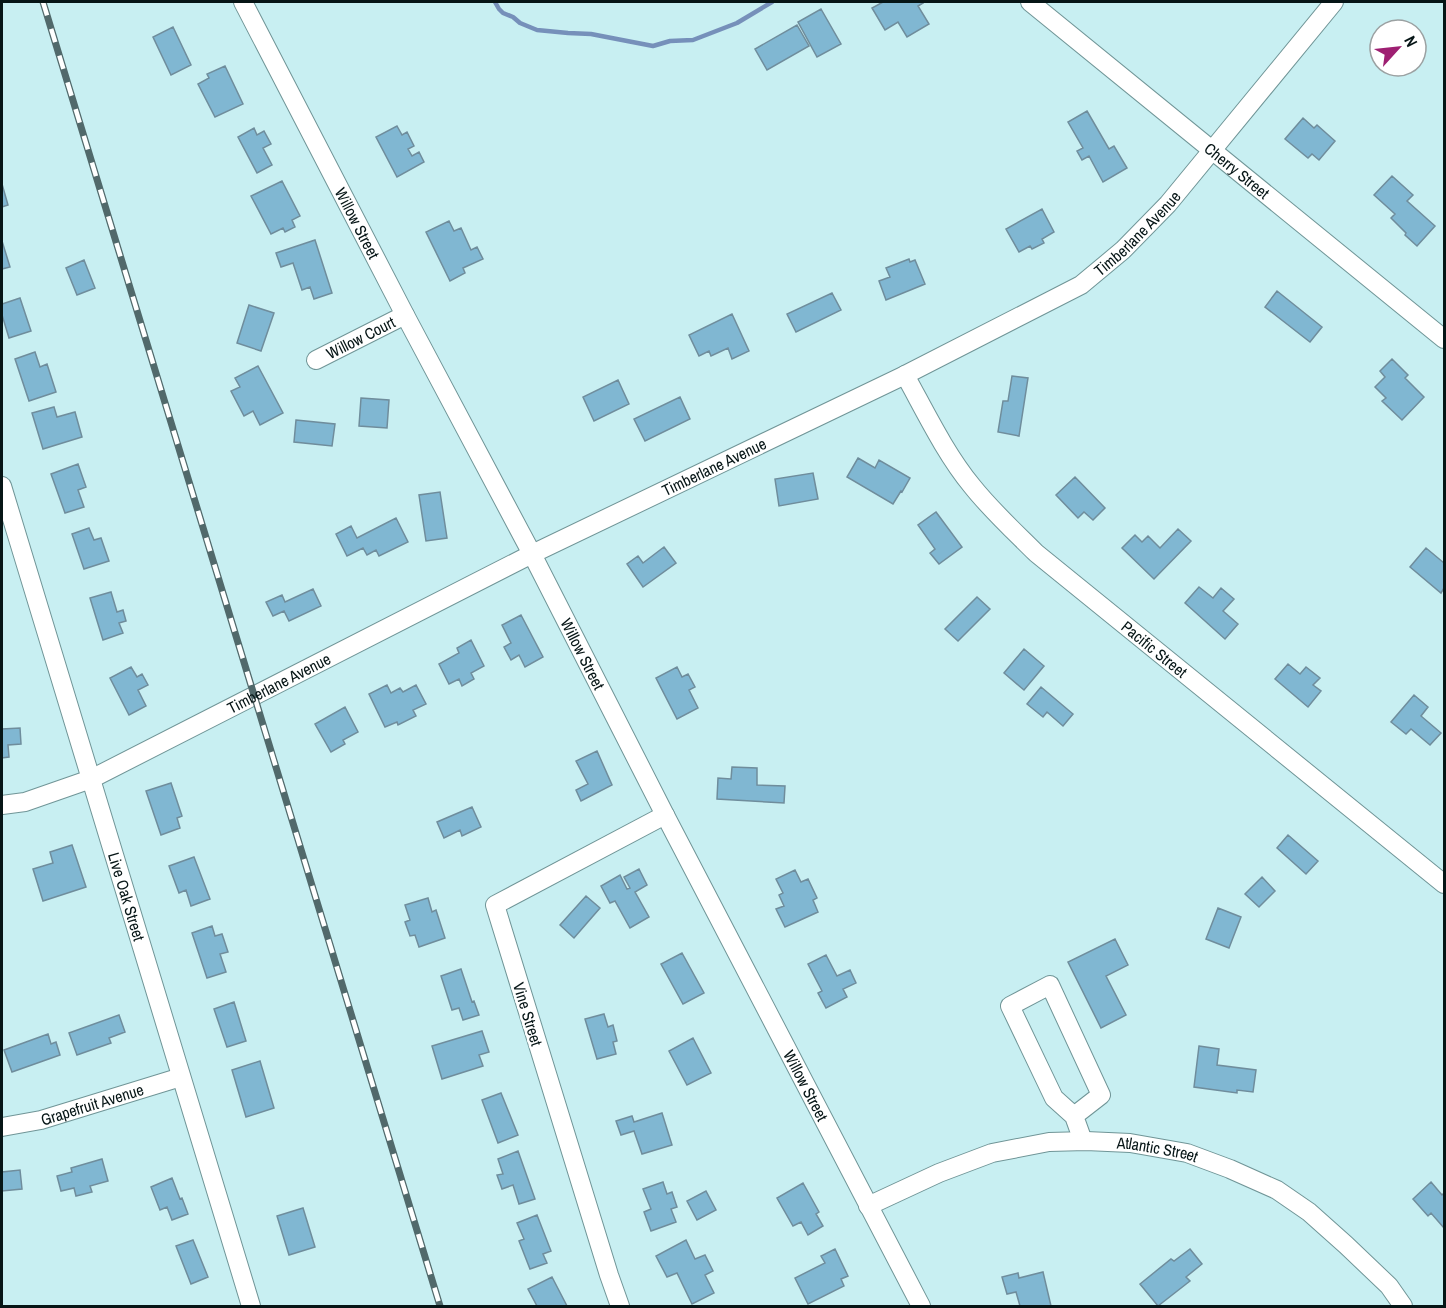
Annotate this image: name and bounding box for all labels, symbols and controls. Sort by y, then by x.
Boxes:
north arrow [1368,18,1428,78]
text: N [1399,32,1423,50]
street label: Cherry Street [1200,137,1275,204]
street label: Willow Street [330,184,385,263]
street label: Timberlane Avenue [1089,186,1185,281]
street label: Willow Court [322,311,399,364]
street label: Timberlane Avenue [658,432,770,501]
street label: Willow Street [555,614,610,693]
street label: Pacific Street [1117,616,1192,683]
street label: Timberlane Avenue [223,648,334,719]
street label: Live Oak Street [103,850,151,944]
street label: Vine Street [508,979,548,1049]
street label: Willow Street [778,1046,834,1125]
street label: Grapefruit Avenue [38,1078,146,1130]
street label: Atlantic Street [1115,1131,1202,1167]

